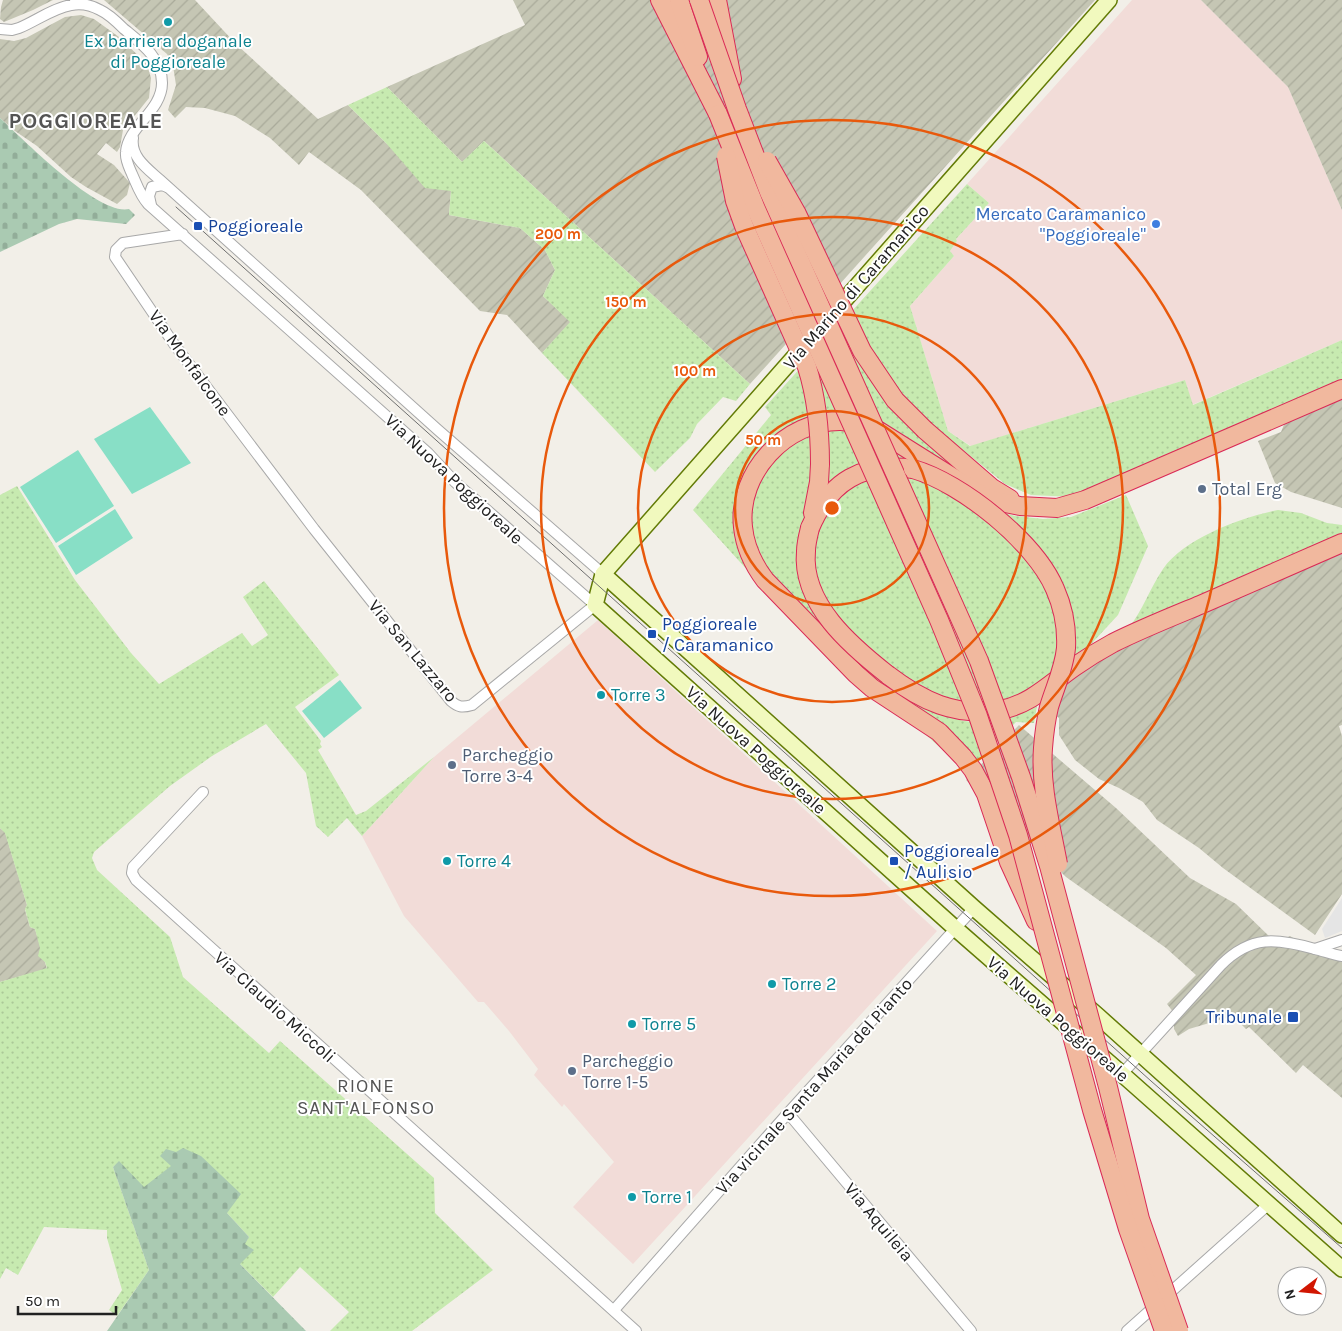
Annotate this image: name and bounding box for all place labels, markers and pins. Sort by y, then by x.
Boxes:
marker: Ex barriera doganale di Poggioreale [162,16,174,28]
place label: Ex barriera doganale di Poggioreale [84,30,252,73]
place label: Mercato Caramanico "Poggioreale" [975,203,1146,246]
place label: Poggioreale [208,215,303,237]
marker: Mercato Caramanico "Poggioreale" [1150,218,1162,230]
marker: Poggioreale [192,220,204,232]
place label: Total Erg [1212,478,1282,500]
marker: Total Erg [1196,483,1208,495]
centre of rings [823,499,841,517]
place label: Poggioreale / Caramanico [662,613,774,656]
marker: Poggioreale / Caramanico [646,628,658,640]
place label: Torre 3 [611,684,666,706]
marker: Torre 3 [595,689,607,701]
place label: Parcheggio Torre 3-4 [462,744,553,787]
marker: Parcheggio Torre 3-4 [446,759,458,771]
place label: Poggioreale / Aulisio [904,840,999,883]
place label: Torre 4 [457,850,511,872]
marker: Torre 4 [441,855,453,867]
marker: Poggioreale / Aulisio [888,855,900,867]
place label: Torre 2 [782,973,836,995]
marker: Torre 2 [766,978,778,990]
place label: Tribunale [1206,1006,1282,1028]
marker: Tribunale [1286,1010,1300,1024]
place label: Torre 5 [642,1013,696,1035]
marker: Torre 5 [626,1018,638,1030]
place label: Parcheggio Torre 1-5 [582,1050,673,1093]
marker: Parcheggio Torre 1-5 [566,1065,578,1077]
place label: Torre 1 [642,1186,692,1208]
marker: Torre 1 [626,1191,638,1203]

